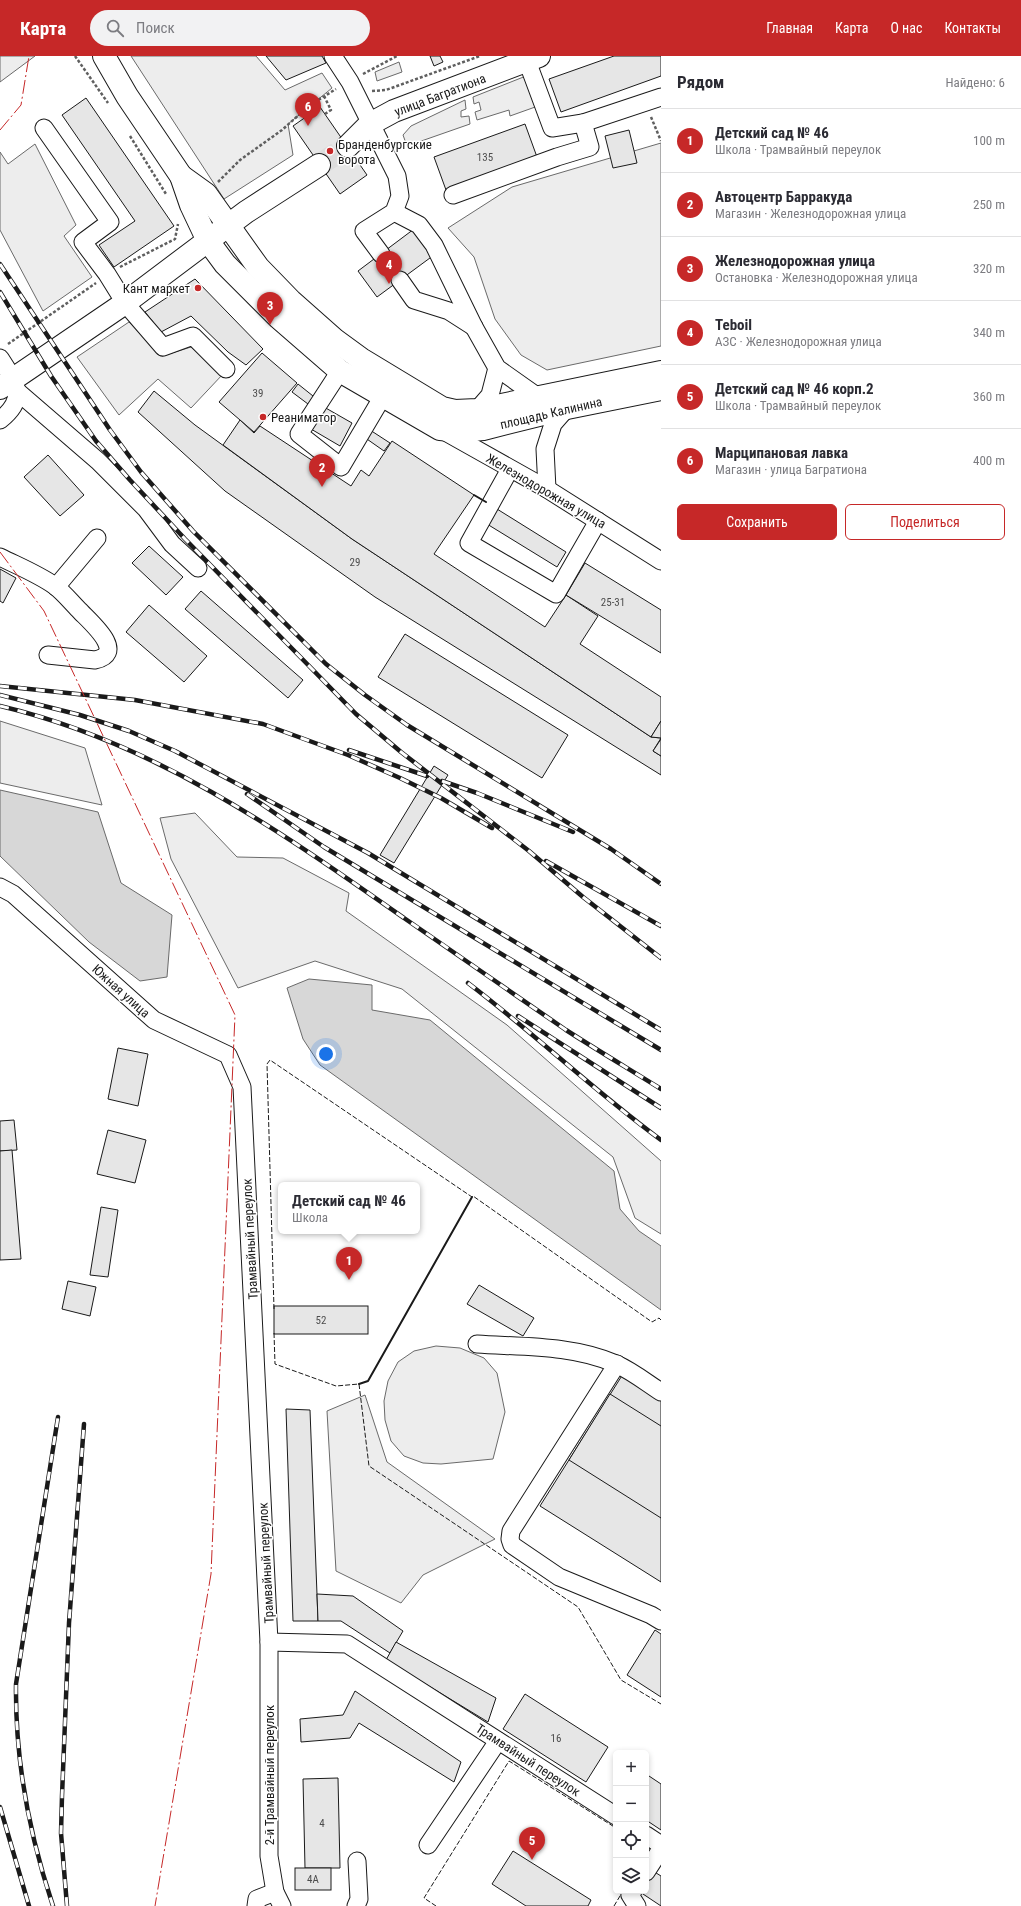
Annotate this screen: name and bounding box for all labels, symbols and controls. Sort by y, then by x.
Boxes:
search box [90,10,370,46]
text: Карта [20,17,66,40]
icon: search [104,17,126,39]
text: Поиск [136,19,175,37]
text: Главная [766,20,813,36]
text: Карта [835,20,868,36]
text: О нас [890,20,922,36]
text: Контакты [944,20,1001,36]
street label: улица Багратиона [392,71,488,119]
text: Рядом [677,72,724,92]
text: Найдено: 6 [945,75,1005,90]
pin: 6 [295,93,321,126]
text: Детский сад № 46 [715,124,829,142]
text: 1 [687,133,693,148]
text: 100 m [973,133,1005,148]
place label: Бранденбургские ворота [338,137,432,167]
text: Школа · Трамвайный переулок [715,142,881,157]
marker: Бранденбургские ворота [325,146,335,156]
house number: 135 [477,151,493,164]
text: Автоцентр Барракуда [715,188,852,206]
text: 2 [687,197,693,212]
text: 250 m [973,197,1005,212]
text: Магазин · Железнодорожная улица [715,206,906,221]
pin: 4 [376,251,402,284]
text: Железнодорожная улица [715,252,875,270]
text: 3 [687,261,693,276]
text: 320 m [973,261,1005,276]
text: Остановка · Железнодорожная улица [715,270,918,285]
place label: Кант маркет [123,281,190,296]
marker: Кант маркет [193,283,203,293]
pin: 3 [257,292,283,325]
text: Teboil [715,316,752,334]
text: 4 [687,325,693,340]
text: 340 m [973,325,1005,340]
text: АЗС · Железнодорожная улица [715,334,882,349]
text: Детский сад № 46 корп.2 [715,380,874,398]
house number: 39 [253,387,263,400]
text: 5 [687,389,693,404]
text: 360 m [973,389,1005,404]
street label: площадь Калинина [498,394,604,432]
text: Школа · Трамвайный переулок [715,398,881,413]
place label: Реаниматор [271,410,336,425]
marker: Реаниматор [258,412,268,422]
text: Марципановая лавка [715,444,848,462]
street label: Железнодорожная улица [483,451,609,531]
text: 6 [687,453,693,468]
text: 400 m [973,453,1005,468]
pin: 2 [309,454,335,487]
text: Магазин · улица Багратиона [715,462,867,477]
button: Сохранить [677,504,837,540]
button: Поделиться [845,504,1005,540]
house number: 29 [350,556,360,569]
house number: 25-31 [601,596,625,609]
street label: Южная улица [89,961,153,1021]
your location [316,1044,336,1064]
street label: Трамвайный переулок [239,1177,261,1300]
popup [278,1182,420,1234]
text: Детский сад № 46 [292,1192,406,1210]
text: Школа [292,1210,328,1225]
pin: 1 [336,1247,362,1280]
house number: 52 [316,1314,326,1327]
street label: Трамвайный переулок [255,1501,277,1624]
street label: 2-й Трамвайный переулок [262,1704,277,1845]
street label: Трамвайный переулок [473,1721,584,1800]
house number: 16 [551,1732,561,1745]
map controls [613,1750,649,1894]
button: + [613,1750,649,1786]
button: − [613,1786,649,1822]
house number: 4 [319,1817,325,1830]
button: locate [613,1822,649,1858]
pin: 5 [519,1827,545,1860]
button: layers [613,1858,649,1894]
house number: 4А [307,1873,320,1886]

